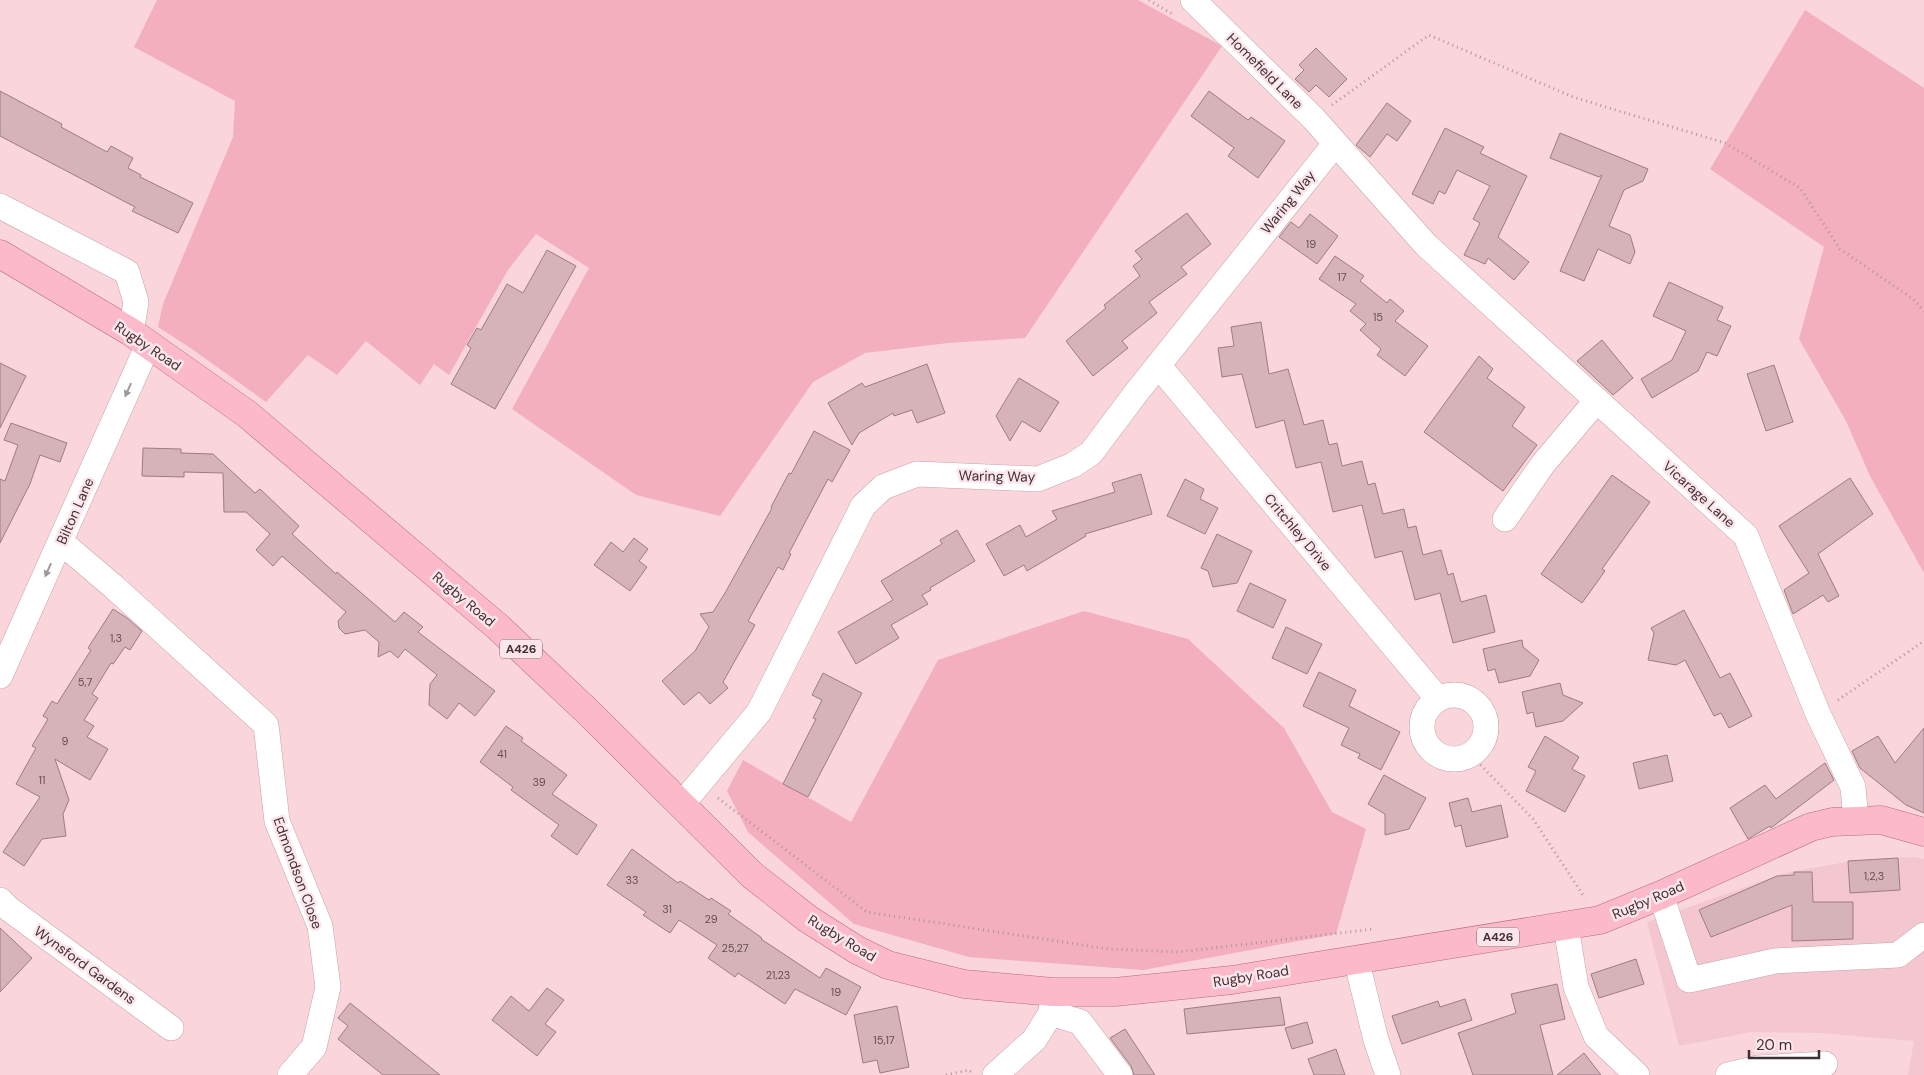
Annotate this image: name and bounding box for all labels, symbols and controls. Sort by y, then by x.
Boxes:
street label: Homefield Lane [1223,29,1307,113]
street label: Waring Way [1257,166,1319,237]
house number: 19 [1306,237,1316,251]
house number: 17 [1337,270,1347,284]
house number: 15 [1373,310,1383,324]
street label: Rugby Road [111,317,185,375]
one-way arrow [124,383,132,397]
street label: Vicarage Lane [1659,457,1739,531]
street label: Waring Way [959,466,1036,486]
street label: Bilton Lane [52,475,98,547]
street label: Critchley Drive [1260,490,1336,574]
one-way arrow [44,563,52,577]
street label: Rugby Road [429,568,499,630]
house number: 1,3 [110,631,122,645]
road number: A426 [500,640,542,659]
house number: 5,7 [78,675,92,689]
house number: 9 [62,734,69,748]
house number: 41 [497,747,507,761]
house number: 11 [39,773,45,787]
house number: 39 [532,775,546,789]
street label: Edmondson Close [269,815,327,931]
house number: 1,2,3 [1864,869,1884,883]
house number: 33 [625,873,639,887]
street label: Rugby Road [1609,877,1687,923]
house number: 31 [662,902,672,916]
street label: Rugby Road [805,911,879,965]
house number: 29 [704,912,718,926]
street label: Wynsford Gardens [31,922,139,1008]
road number: A426 [1477,928,1519,946]
house number: 25,27 [721,941,749,955]
street label: Rugby Road [1212,961,1290,991]
house number: 21,23 [766,968,790,982]
house number: 19 [831,985,841,999]
scale bar [1749,1028,1819,1060]
house number: 15,17 [873,1033,895,1047]
text: 20 m [1756,1035,1792,1055]

